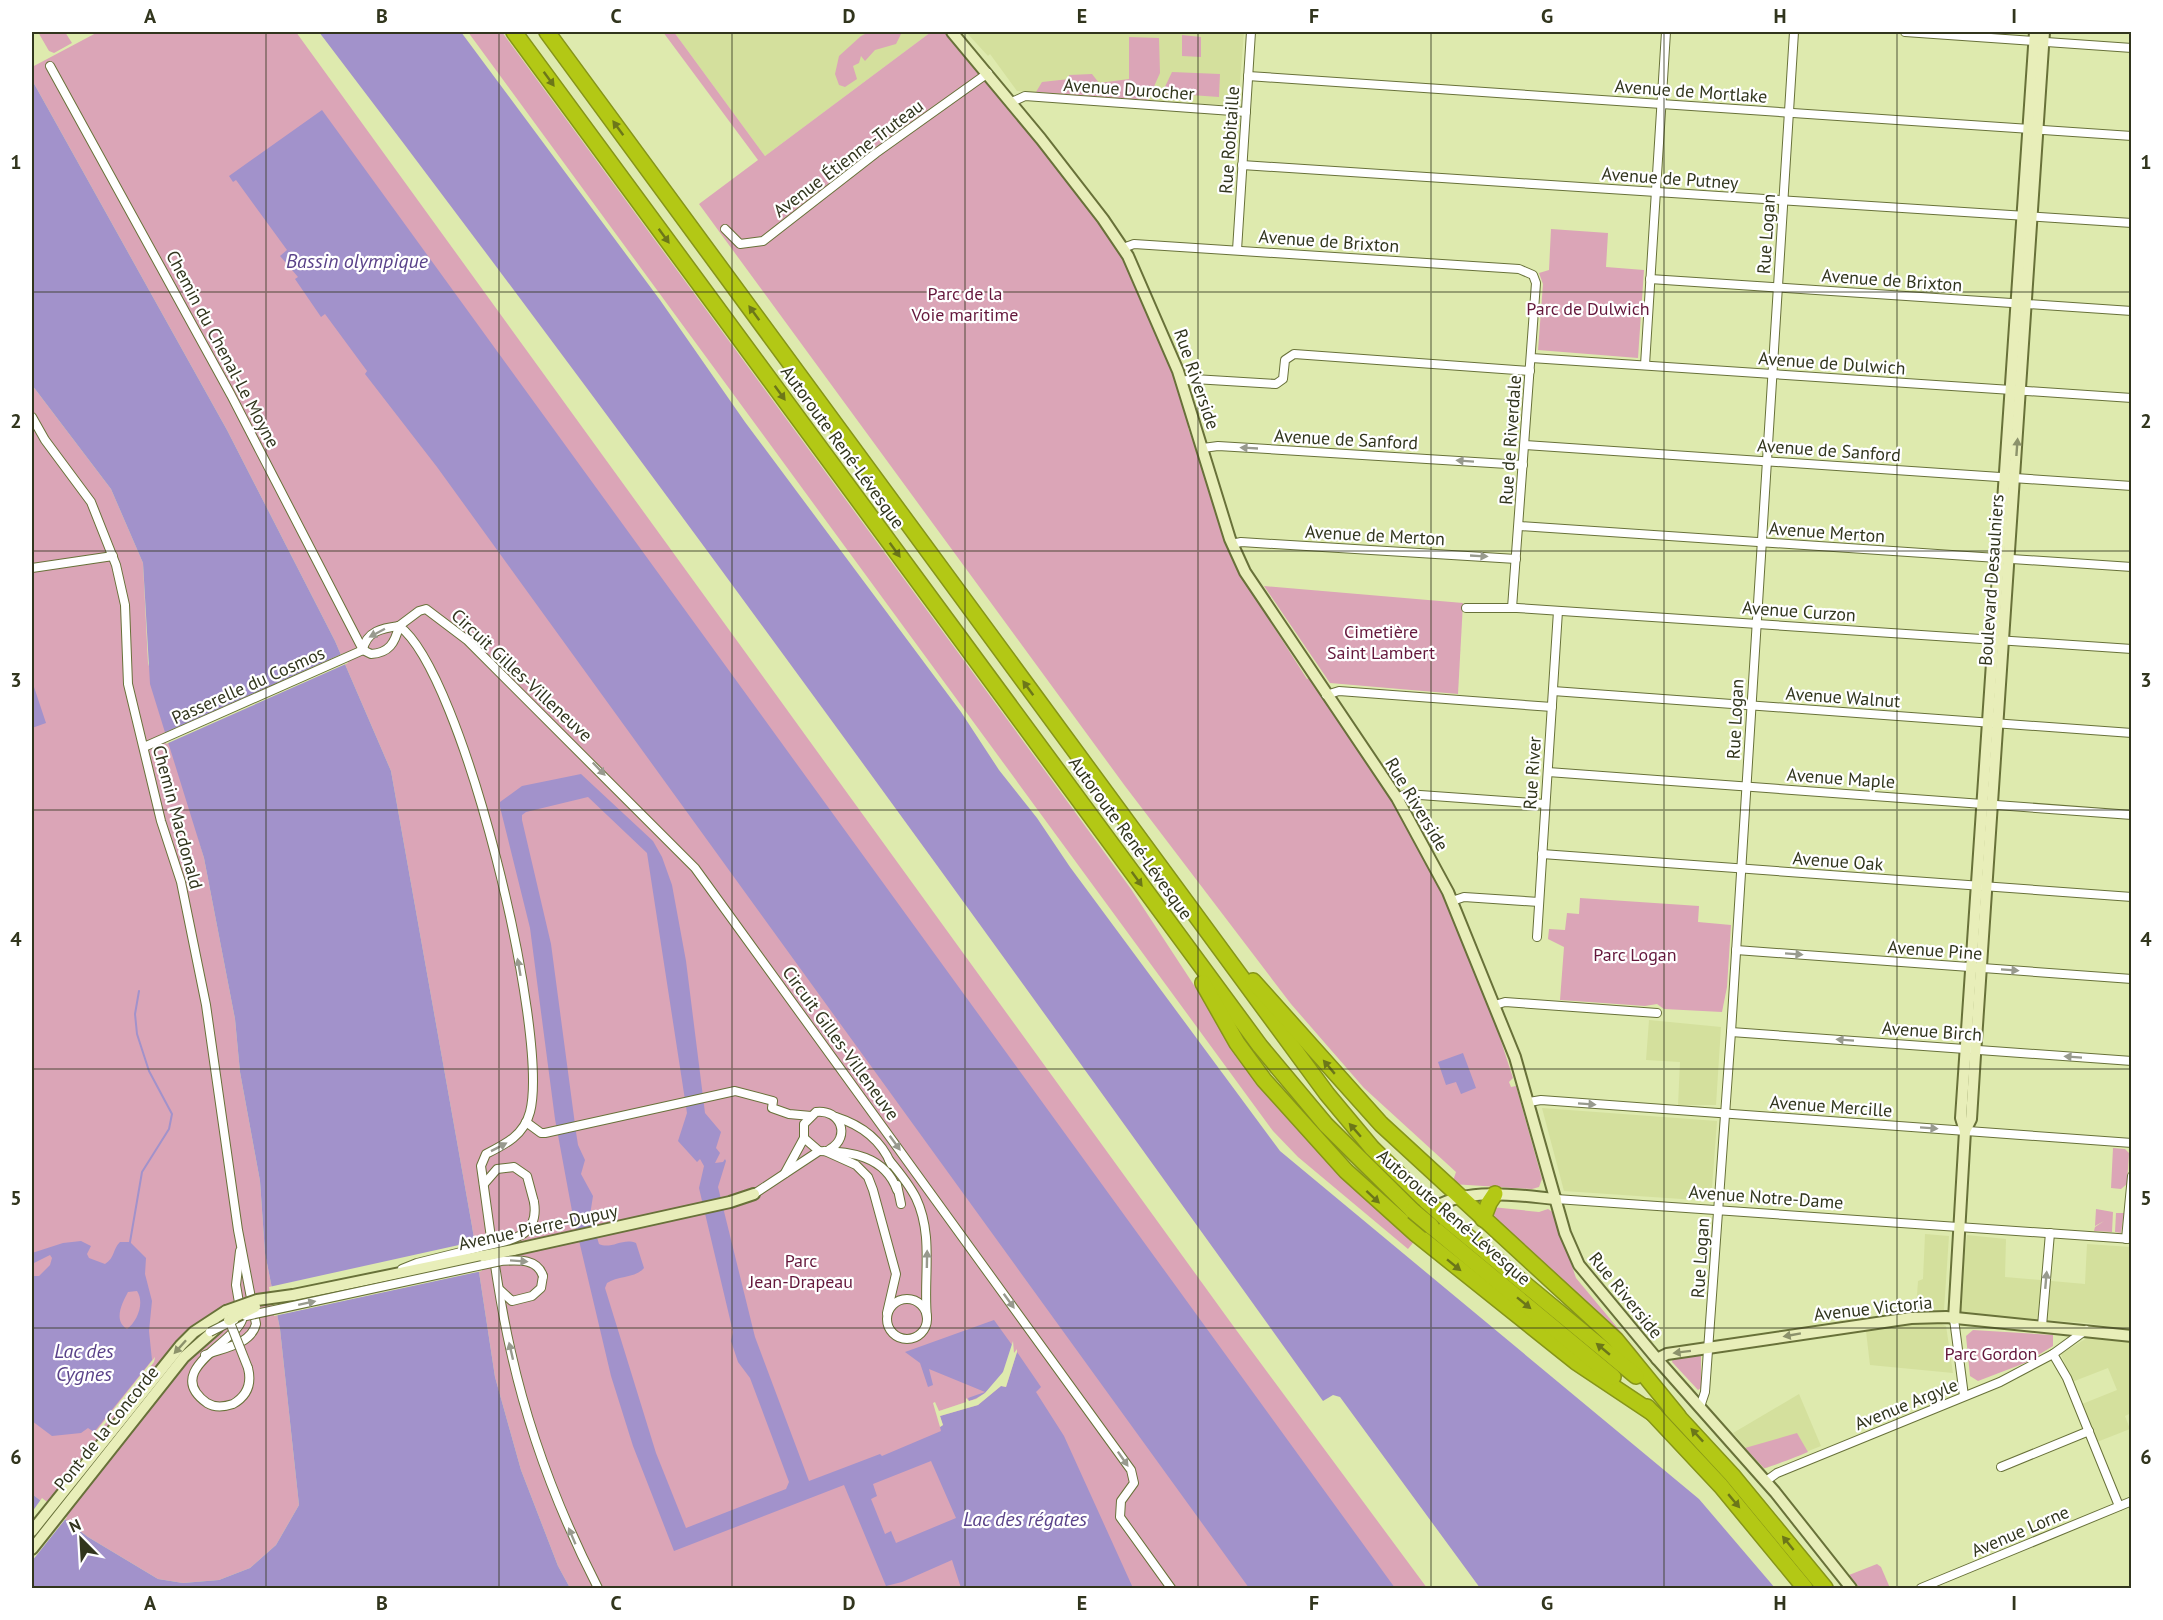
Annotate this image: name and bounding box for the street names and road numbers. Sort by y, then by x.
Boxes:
street label: Avenue Durocher [1063,73,1195,105]
street label: Avenue de Mortlake [1614,74,1768,108]
street label: Rue Robitaille [1214,85,1244,195]
street label: Avenue Étienne-Truteau [768,94,928,222]
street label: Avenue de Putney [1601,162,1740,194]
street label: Rue Logan [1752,193,1780,275]
street label: Avenue de Brixton [1258,225,1400,257]
street label: Chemin du Chenal-Le Moyne [161,246,285,452]
street label: Avenue de Brixton [1821,264,1963,296]
street label: Rue Riverside [1169,326,1225,432]
street label: Avenue de Dulwich [1758,346,1906,380]
street label: Autoroute René-Lévesque [776,361,910,533]
street label: Rue de Riverdale [1494,374,1526,506]
street label: Avenue de Sanford [1274,424,1418,454]
street label: Avenue de Sanford [1756,434,1902,466]
street label: Boulevard Desaulniers [1974,493,2008,667]
street label: Avenue Merton [1768,516,1886,548]
street label: Avenue de Merton [1304,520,1446,550]
street label: Avenue Curzon [1741,596,1857,626]
street label: Circuit Gilles-Villeneuve [447,604,597,746]
street label: Passerelle du Cosmos [168,641,328,729]
street label: Rue Logan [1721,678,1749,760]
street label: Avenue Walnut [1785,682,1901,712]
street label: Rue River [1518,736,1546,810]
street label: Chemin Macdonald [148,743,208,891]
street label: Autoroute René-Lévesque [1064,752,1198,924]
street label: Rue Riverside [1380,753,1454,855]
street label: Avenue Maple [1786,763,1896,793]
street label: Avenue Oak [1792,846,1885,876]
street label: Avenue Pine [1887,935,1983,965]
street label: Circuit Gilles-Villeneuve [777,961,905,1125]
street label: Avenue Birch [1881,1016,1983,1046]
street label: Avenue Mercille [1769,1090,1893,1122]
street label: Autoroute René-Lévesque [1372,1144,1536,1290]
street label: Avenue Notre-Dame [1688,1180,1844,1214]
street label: Avenue Pierre-Dupuy [456,1199,620,1255]
street label: Rue Logan [1686,1217,1714,1299]
street label: Rue Riverside [1584,1247,1668,1343]
street label: Avenue Victoria [1813,1290,1933,1326]
street label: Pont de la Concorde [49,1361,163,1495]
street label: Avenue Argyle [1851,1373,1961,1435]
street label: Avenue Lorne [1968,1500,2072,1562]

